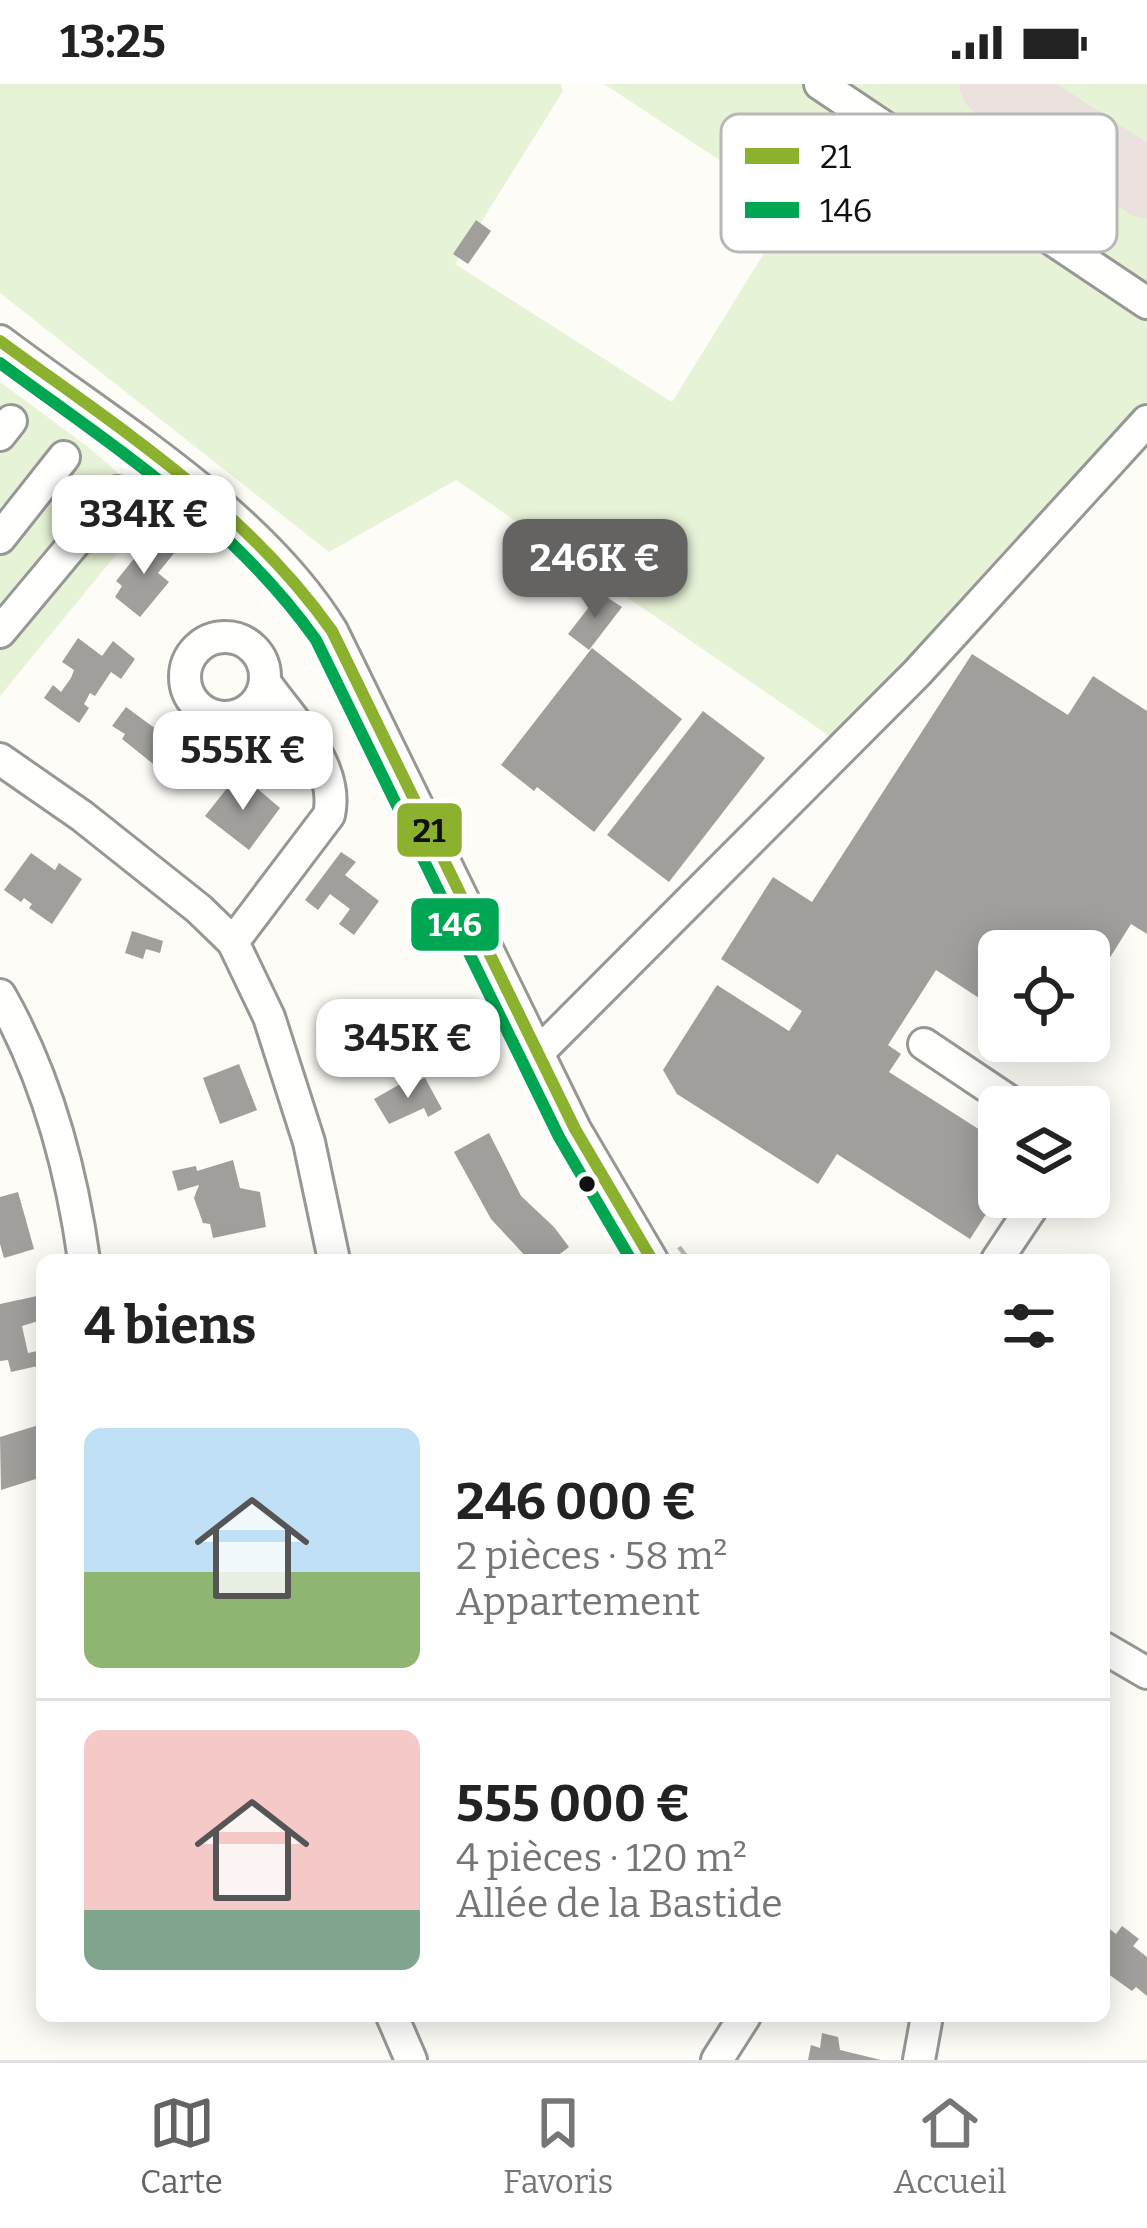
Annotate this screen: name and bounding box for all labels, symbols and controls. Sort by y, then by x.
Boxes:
text: 13:25 [60,15,166,69]
legend [721,114,1117,252]
text: 21 [820,137,851,177]
text: 146 [820,191,872,231]
pin: 334K € [46,475,242,577]
text: 334K € [79,491,209,537]
pin: 246K € [497,519,693,621]
text: 246K € [530,535,660,581]
pin: 555K € [145,711,341,813]
text: 555K € [180,727,306,773]
line badge: 21 [395,801,464,859]
text: 21 [413,811,446,851]
line badge: 146 [409,896,501,953]
text: 146 [428,905,482,945]
map controls [978,930,1110,1218]
button: locate [978,930,1110,1062]
pin: 345K € [310,999,506,1101]
text: 345K € [343,1015,473,1061]
button: layers [978,1086,1110,1218]
unlabelled marker [576,1173,598,1195]
icon: filters [996,1293,1062,1359]
text: 4 biens [84,1295,256,1357]
text: 246 000 € [456,1471,697,1533]
icon: home [180,1476,324,1620]
text: 2 pièces · 58 m² [456,1533,727,1579]
text: Appartement [456,1579,700,1625]
text: 555 000 € [456,1773,691,1835]
icon: home [180,1778,324,1922]
text: 4 pièces · 120 m² [456,1835,747,1881]
text: Allée de la Bastide [456,1881,783,1927]
tab: Carte [140,2090,223,2202]
tab: Favoris [503,2090,613,2202]
tab: Accueil [894,2090,1007,2202]

